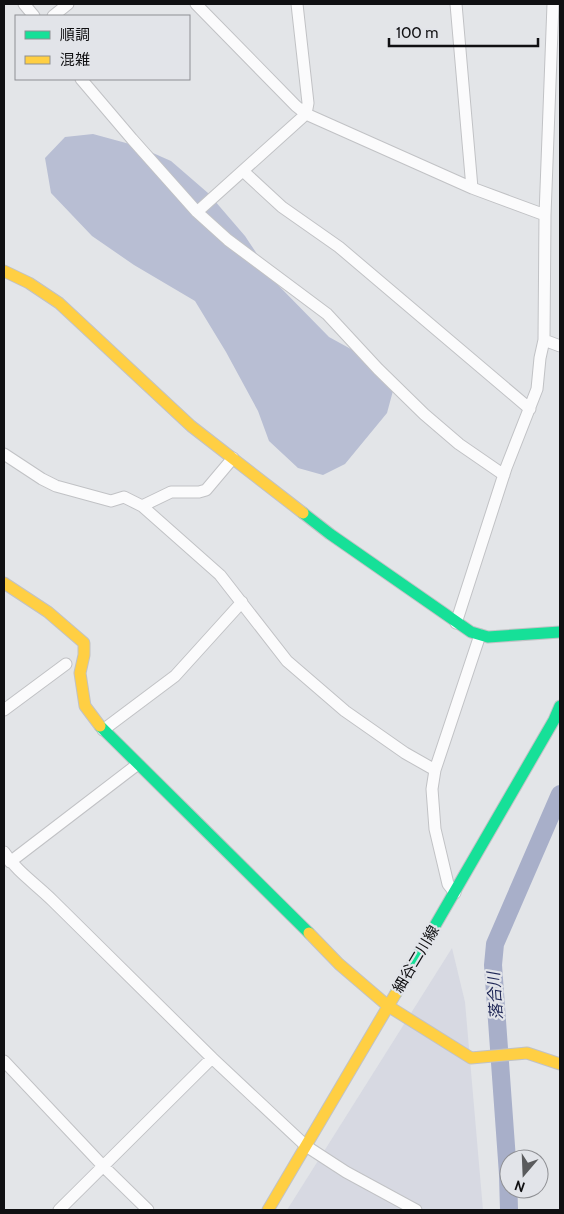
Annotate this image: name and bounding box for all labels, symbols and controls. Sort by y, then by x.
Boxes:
legend [15,15,190,80]
scale bar [389,15,538,47]
text: 100 m [396,24,438,42]
text: 順調 [60,26,90,44]
text: 混雑 [60,51,90,69]
street label: 細谷二川線 [389,922,443,996]
water label: 落合川 [484,969,506,1021]
north arrow [499,1149,549,1199]
text: N [512,1176,527,1196]

